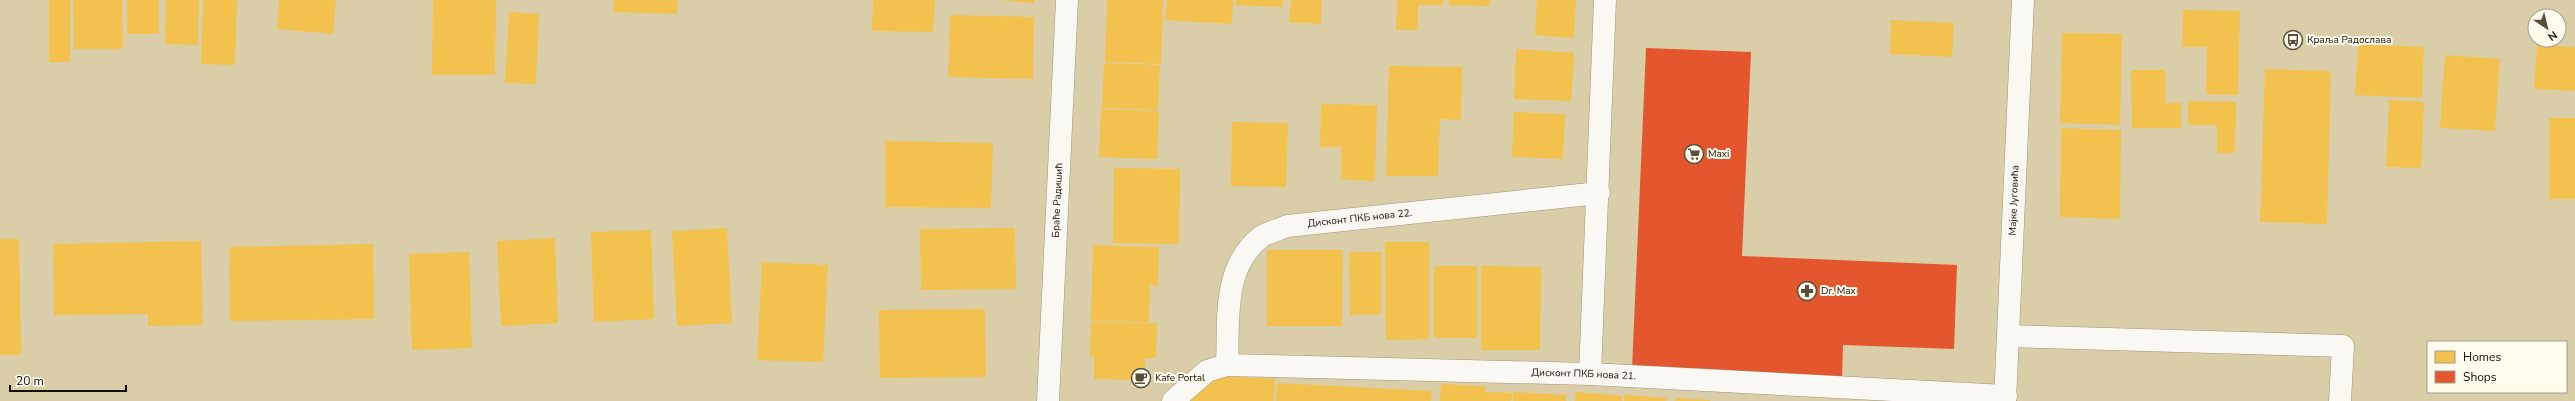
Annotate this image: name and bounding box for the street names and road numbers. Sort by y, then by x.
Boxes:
street label: Браће Радишић [1049,163,1066,238]
street label: Мајке Југовића [2005,165,2023,236]
street label: Дисконт ПКБ нова 22. [1307,206,1413,231]
street label: Дисконт ПКБ нова 21. [1531,366,1636,383]

